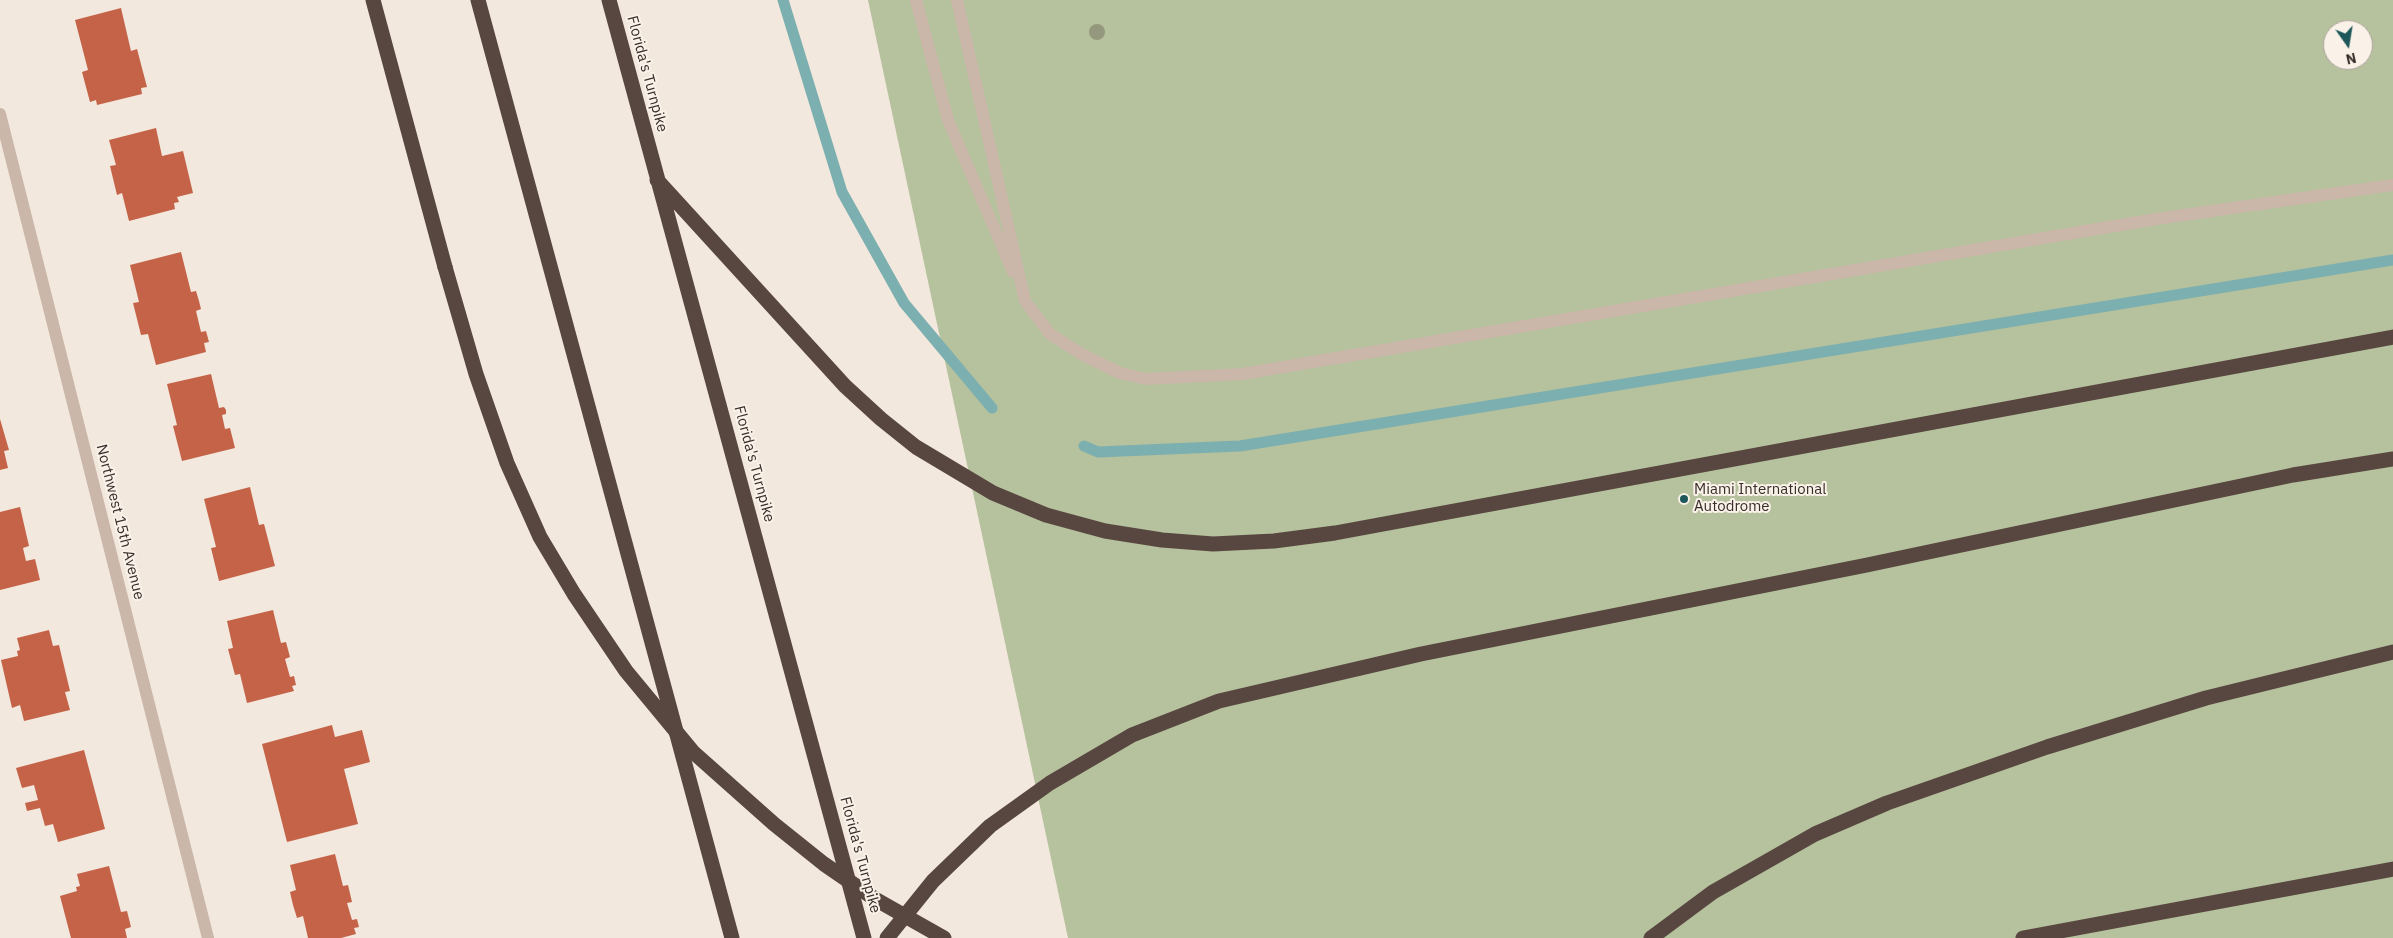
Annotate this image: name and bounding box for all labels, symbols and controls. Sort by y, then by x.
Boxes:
street label: Florida's Turnpike [623,14,671,134]
north arrow [2323,20,2373,70]
text: N [2344,49,2358,69]
street label: Florida's Turnpike [730,404,778,524]
street label: Northwest 15th Avenue [92,443,148,601]
place label: Miami International Autodrome [1694,481,1826,516]
marker: Miami International Autodrome [1678,493,1690,505]
street label: Florida's Turnpike [836,795,884,915]

